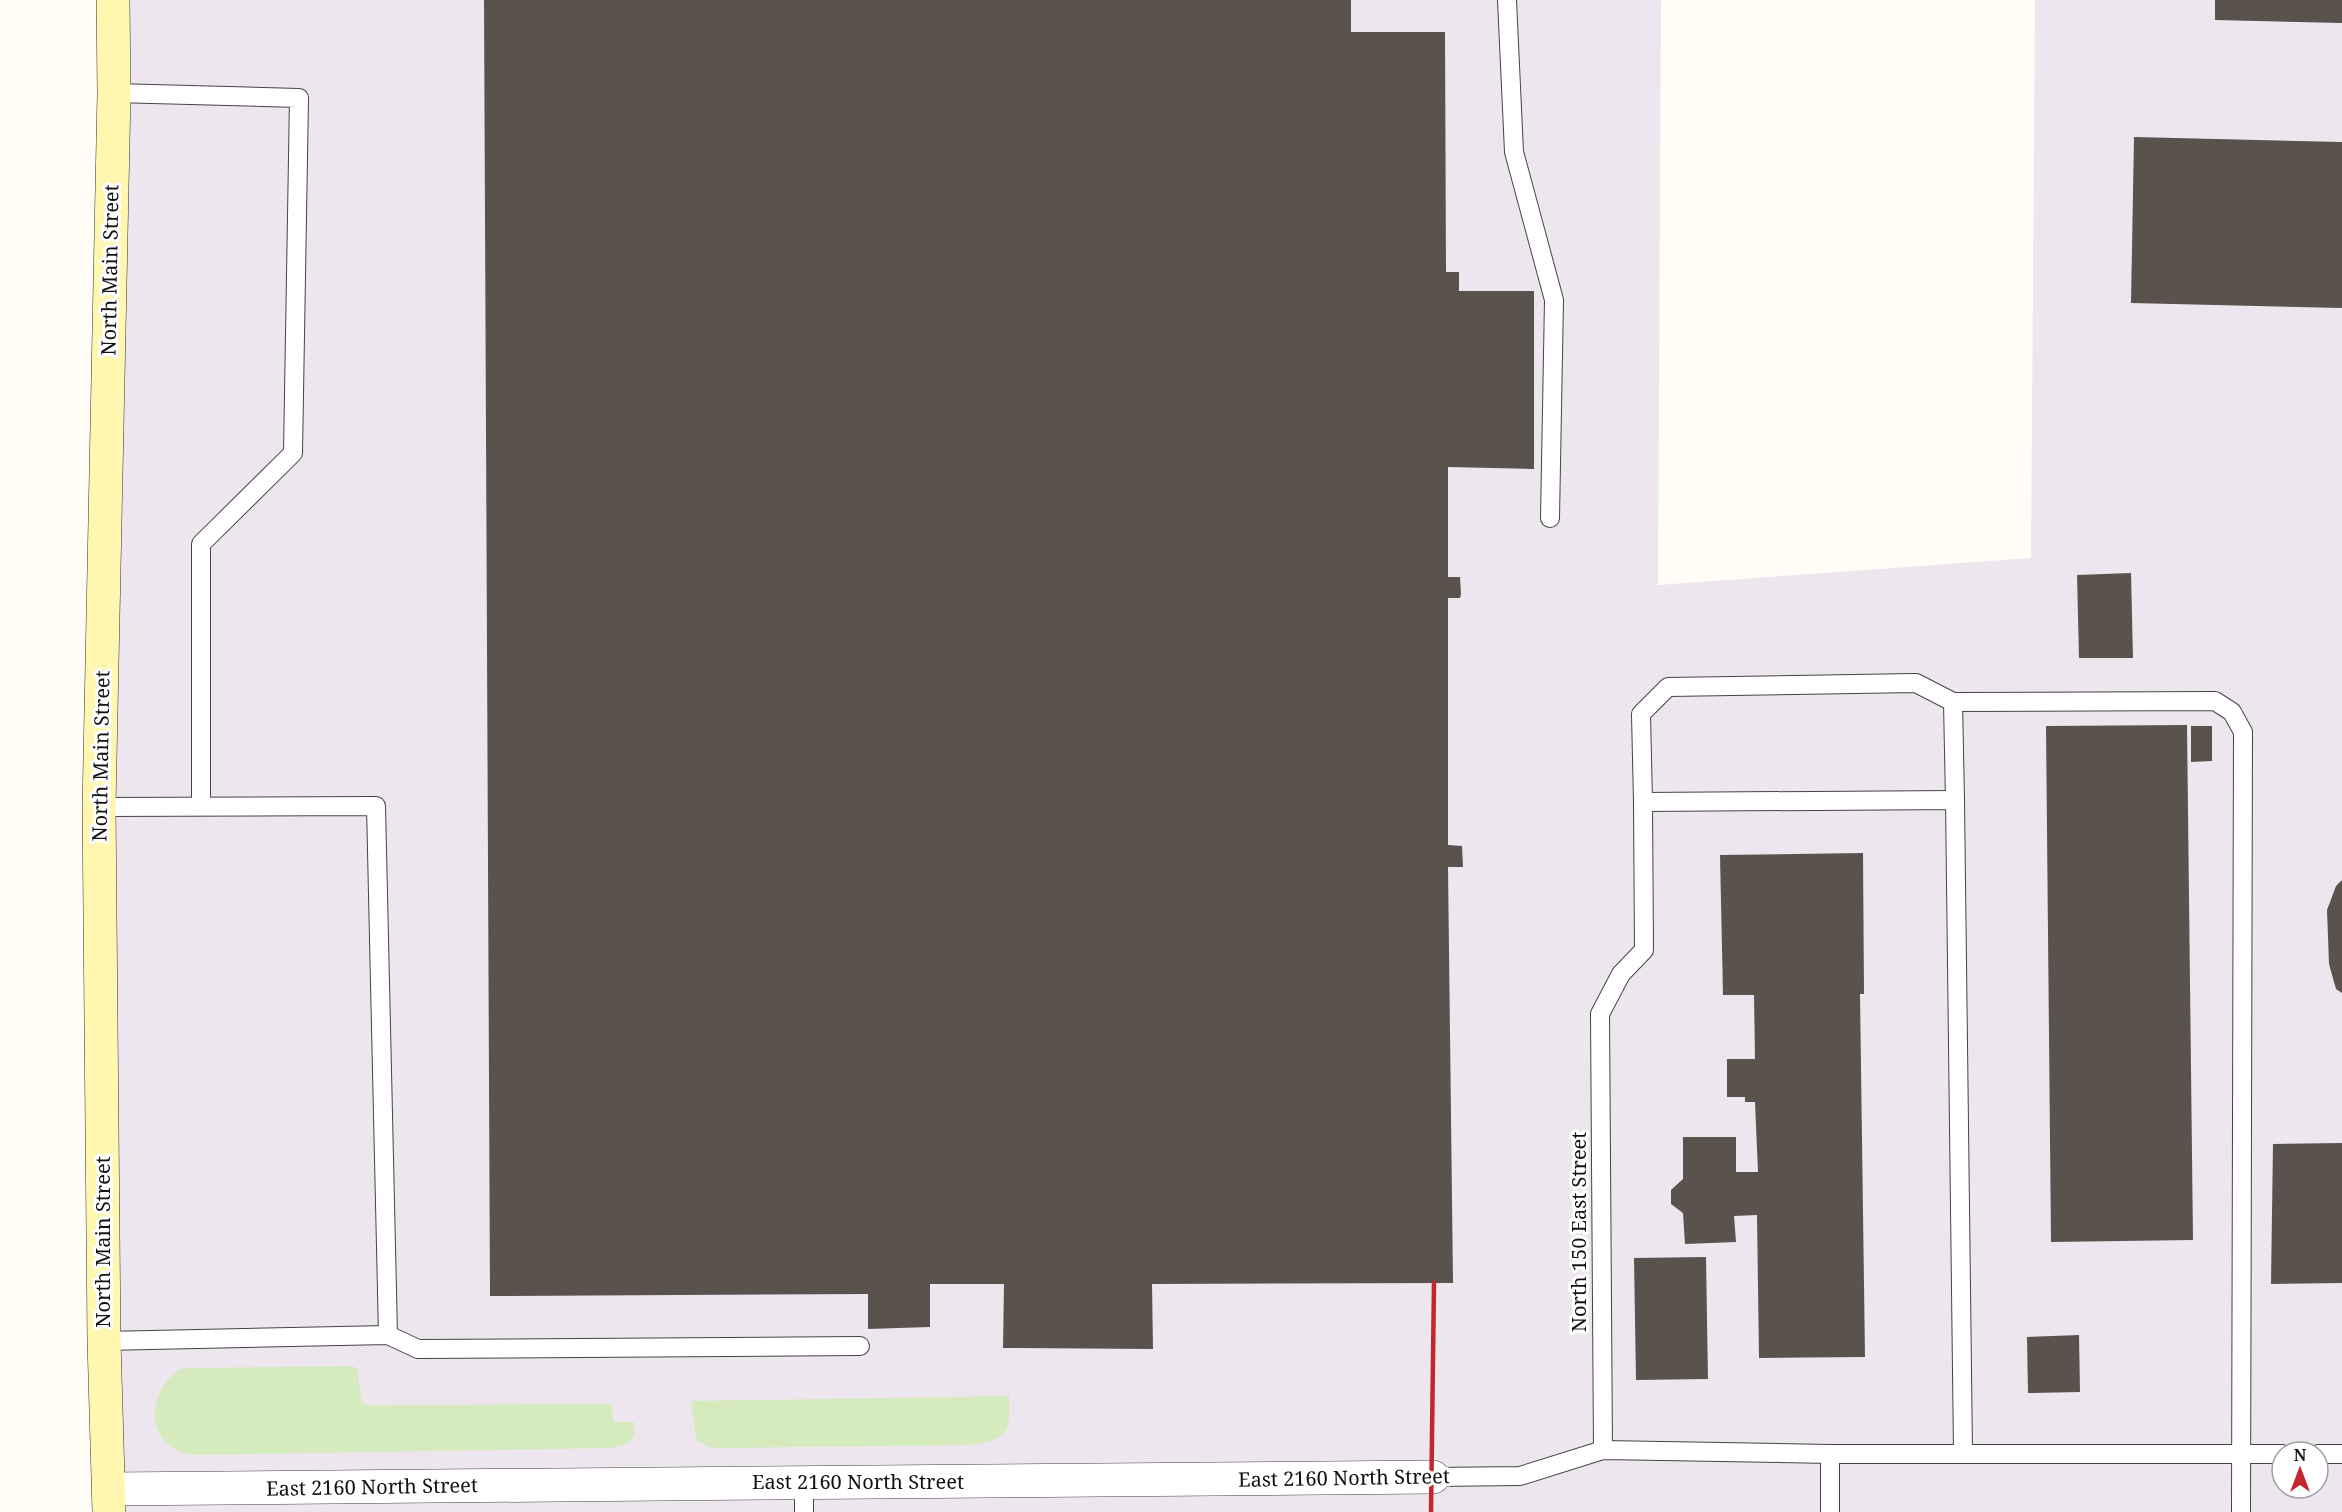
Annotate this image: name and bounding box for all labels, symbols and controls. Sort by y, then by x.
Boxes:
street label: North Main Street [95,184,124,356]
street label: North Main Street [86,670,115,842]
street label: North 150 East Street [1565,1132,1592,1332]
street label: North Main Street [89,1156,116,1328]
north arrow [2270,1440,2330,1500]
text: N [2294,1444,2307,1466]
street label: East 2160 North Street [1238,1462,1450,1493]
street label: East 2160 North Street [752,1468,964,1495]
street label: East 2160 North Street [266,1471,478,1502]

